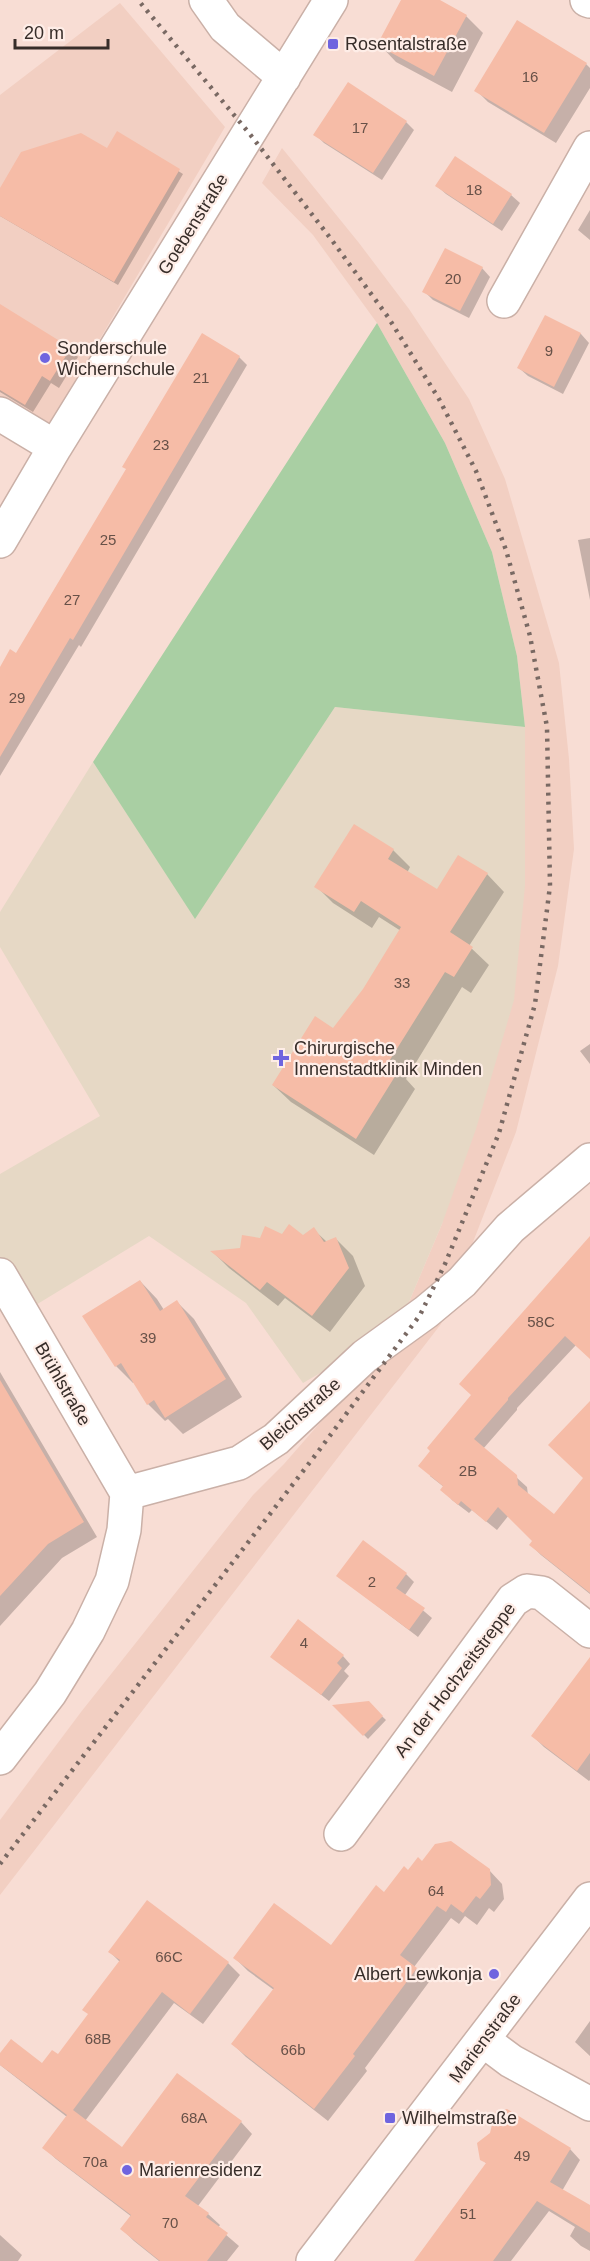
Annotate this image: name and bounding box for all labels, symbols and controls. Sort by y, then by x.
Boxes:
scale bar [15,12,108,50]
text: 20 m [24,23,64,43]
place label: Rosentalstraße [345,34,467,54]
marker: Rosentalstraße [326,37,340,51]
house number: 16 [522,68,538,85]
house number: 17 [352,119,368,136]
street label: Goebenstraße [154,170,232,278]
house number: 18 [466,181,482,198]
house number: 20 [445,270,461,287]
place label: Sonderschule Wichernschule [57,338,175,379]
house number: 9 [545,342,553,359]
marker: Sonderschule Wichernschule [38,351,52,365]
house number: 21 [193,369,209,386]
house number: 23 [153,436,169,453]
house number: 25 [100,531,116,548]
house number: 27 [64,591,80,608]
house number: 29 [9,689,25,706]
house number: 33 [394,974,410,991]
place label: Chirurgische Innenstadtklinik Minden [294,1038,482,1079]
marker: Chirurgische Innenstadtklinik Minden [272,1049,290,1067]
house number: 58C [527,1313,555,1330]
house number: 39 [140,1329,156,1346]
street label: Brühlstraße [31,1339,95,1429]
street label: Bleichstraße [256,1374,344,1454]
house number: 2B [459,1462,477,1479]
house number: 2 [368,1573,376,1590]
street label: An der Hochzeitstreppe [390,1599,520,1761]
house number: 4 [300,1634,308,1651]
house number: 64 [428,1882,444,1899]
house number: 66C [155,1948,183,1965]
place label: Albert Lewkonja [354,1964,483,1984]
marker: Albert Lewkonja [487,1967,501,1981]
street label: Marienstraße [445,1990,525,2086]
house number: 68B [85,2030,111,2047]
house number: 66b [280,2041,306,2058]
place label: Wilhelmstraße [402,2108,517,2128]
house number: 68A [181,2109,207,2126]
marker: Wilhelmstraße [383,2111,397,2125]
house number: 49 [514,2147,530,2164]
house number: 70a [82,2153,108,2170]
place label: Marienresidenz [139,2160,262,2180]
marker: Marienresidenz [120,2163,134,2177]
house number: 51 [460,2205,476,2222]
house number: 70 [162,2214,178,2231]

